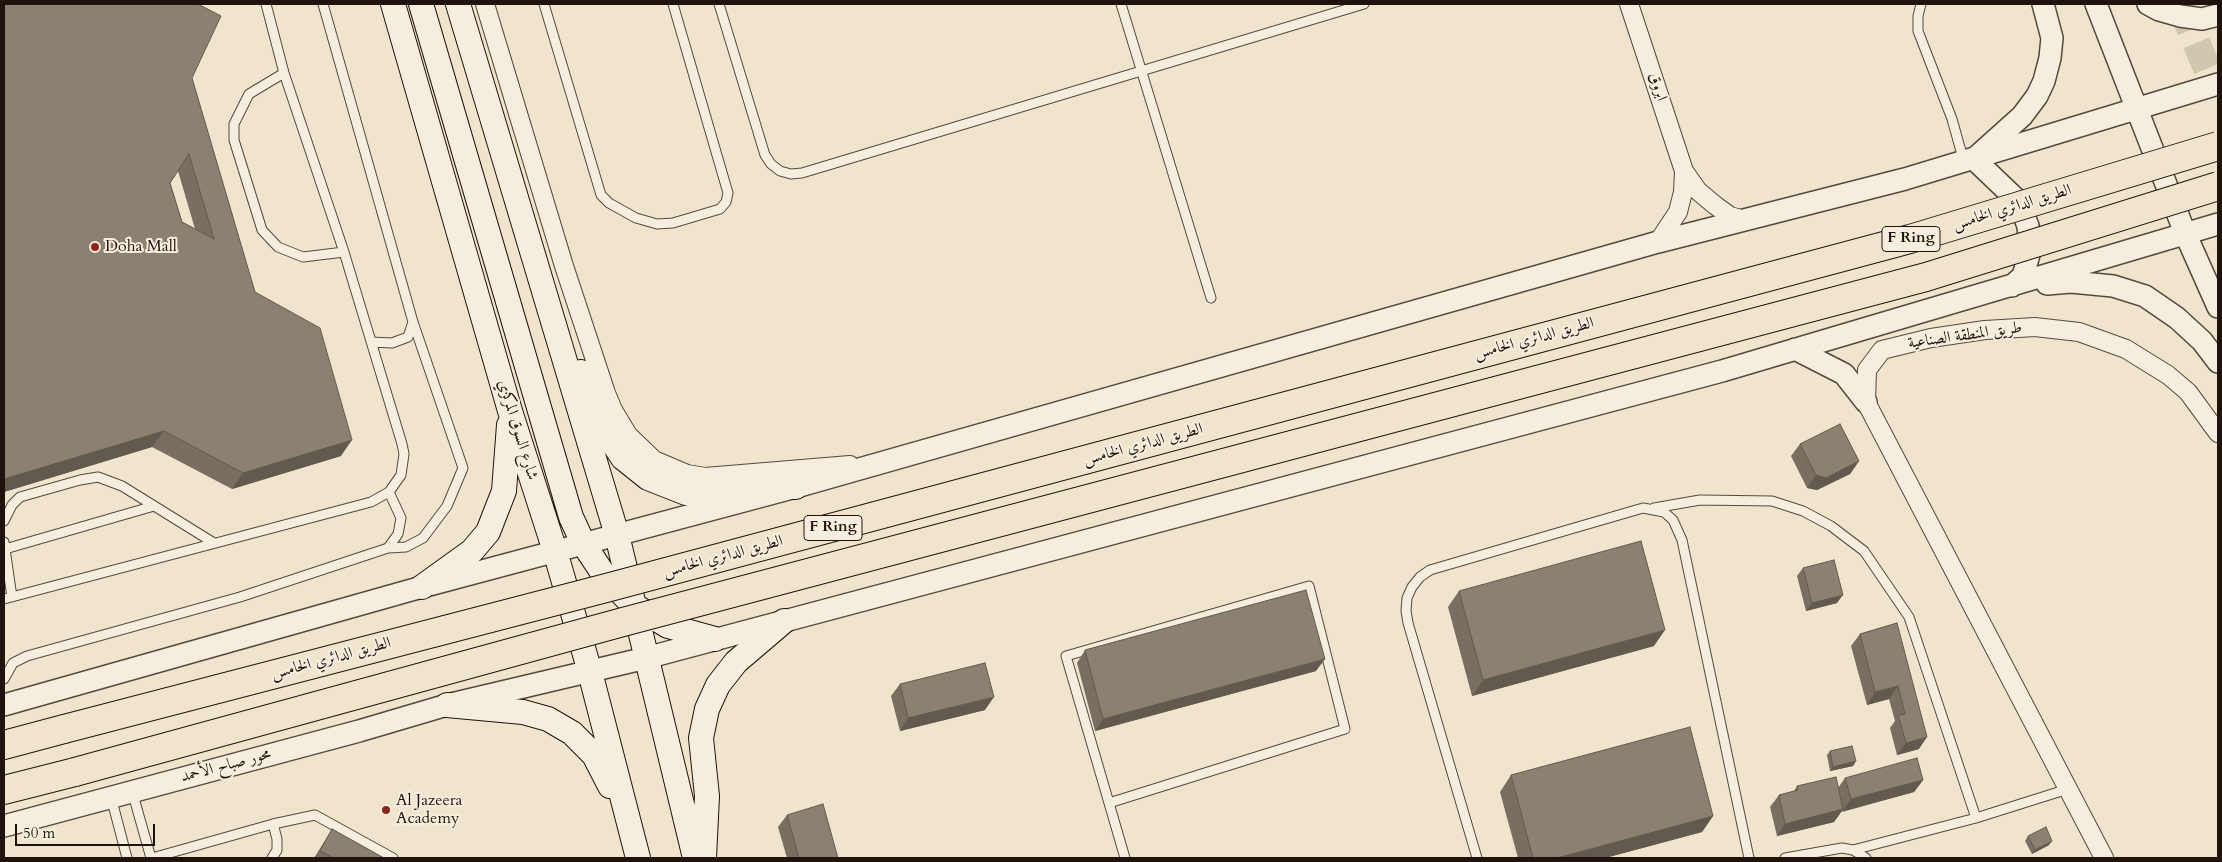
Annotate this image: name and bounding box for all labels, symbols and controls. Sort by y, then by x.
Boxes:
street label: ابروق [1643,70,1671,104]
street label: الطريق الدائري الخامس [1950,181,2074,235]
road number: F Ring [1882,226,1940,252]
place label: Doha Mall [105,237,177,257]
marker: Doha Mall [89,241,101,253]
street label: الطريق الدائري الخامس [1472,314,1596,364]
street label: طريق المنطقة الصناعية [1907,319,2023,353]
street label: شارع السوق المركزي [493,378,541,482]
street label: الطريق الدائري الخامس [1081,420,1205,470]
road number: F Ring [804,516,862,540]
street label: الطريق الدائري الخامس [661,532,785,582]
street label: الطريق الدائري الخامس [269,634,393,684]
street label: محور صباح الأحمد [179,745,273,787]
place label: Al Jazeera Academy [396,791,463,829]
marker: Al Jazeera Academy [380,804,392,816]
scale bar [18,814,158,846]
text: 50 m [23,823,55,843]

